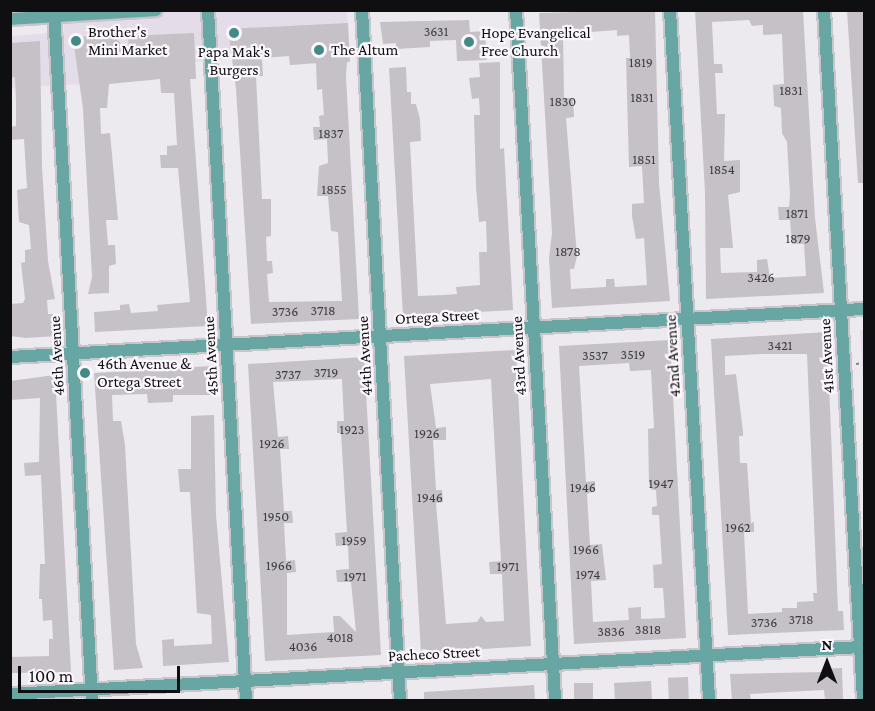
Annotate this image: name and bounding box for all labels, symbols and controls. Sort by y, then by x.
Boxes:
place label: Brother's Mini Market [88,22,167,60]
house number: 3631 [424,23,448,39]
place label: Hope Evangelical Free Church [481,23,591,61]
marker: Papa Mak's Burgers [227,26,241,40]
marker: Brother's Mini Market [69,34,83,48]
marker: Hope Evangelical Free Church [462,35,476,49]
place label: The Altum [331,40,398,60]
place label: Papa Mak's Burgers [198,42,270,80]
marker: The Altum [312,43,326,57]
house number: 1819 [629,54,653,70]
house number: 1831 [779,82,803,98]
house number: 1831 [630,89,654,105]
house number: 1830 [550,93,576,109]
house number: 1837 [319,125,343,141]
house number: 1851 [632,151,656,167]
house number: 1854 [709,161,735,177]
house number: 1855 [321,181,347,197]
house number: 1871 [786,205,808,221]
house number: 1879 [785,230,811,246]
house number: 1878 [555,243,581,259]
house number: 3426 [747,269,775,285]
house number: 3718 [310,302,336,318]
house number: 3736 [272,303,298,319]
street label: Ortega Street [394,305,480,329]
street label: 42nd Avenue [661,314,685,398]
street label: 46th Avenue [45,315,69,397]
street label: 44th Avenue [353,315,377,397]
street label: 45th Avenue [199,316,223,396]
street label: 43rd Avenue [507,316,531,396]
street label: 41st Avenue [815,318,839,394]
house number: 3421 [768,337,792,353]
house number: 3519 [621,346,645,362]
house number: 3537 [582,347,608,363]
place label: 46th Avenue & Ortega Street [97,354,191,392]
house number: 3719 [314,364,338,380]
marker: 46th Avenue & Ortega Street [78,366,92,380]
house number: 3737 [275,366,301,382]
house number: 1923 [340,421,364,437]
house number: 1926 [414,425,440,441]
house number: 1926 [259,435,285,451]
house number: 1947 [649,475,673,491]
house number: 1946 [570,479,596,495]
house number: 1946 [417,489,443,505]
house number: 1950 [263,508,289,524]
house number: 1962 [725,519,751,535]
house number: 1959 [341,532,367,548]
house number: 1966 [573,541,599,557]
house number: 1966 [266,557,292,573]
house number: 1971 [497,558,519,574]
house number: 1974 [576,566,600,582]
house number: 1971 [344,568,366,584]
house number: 3718 [788,611,814,627]
house number: 3736 [751,614,777,630]
house number: 3818 [635,621,661,637]
house number: 3836 [597,623,625,639]
house number: 4018 [326,629,354,645]
north arrow [797,633,857,693]
text: N [822,636,832,653]
house number: 4036 [289,638,317,654]
street label: Pacheco Street [387,642,481,666]
scale bar [21,654,183,692]
text: 100 m [29,666,73,686]

